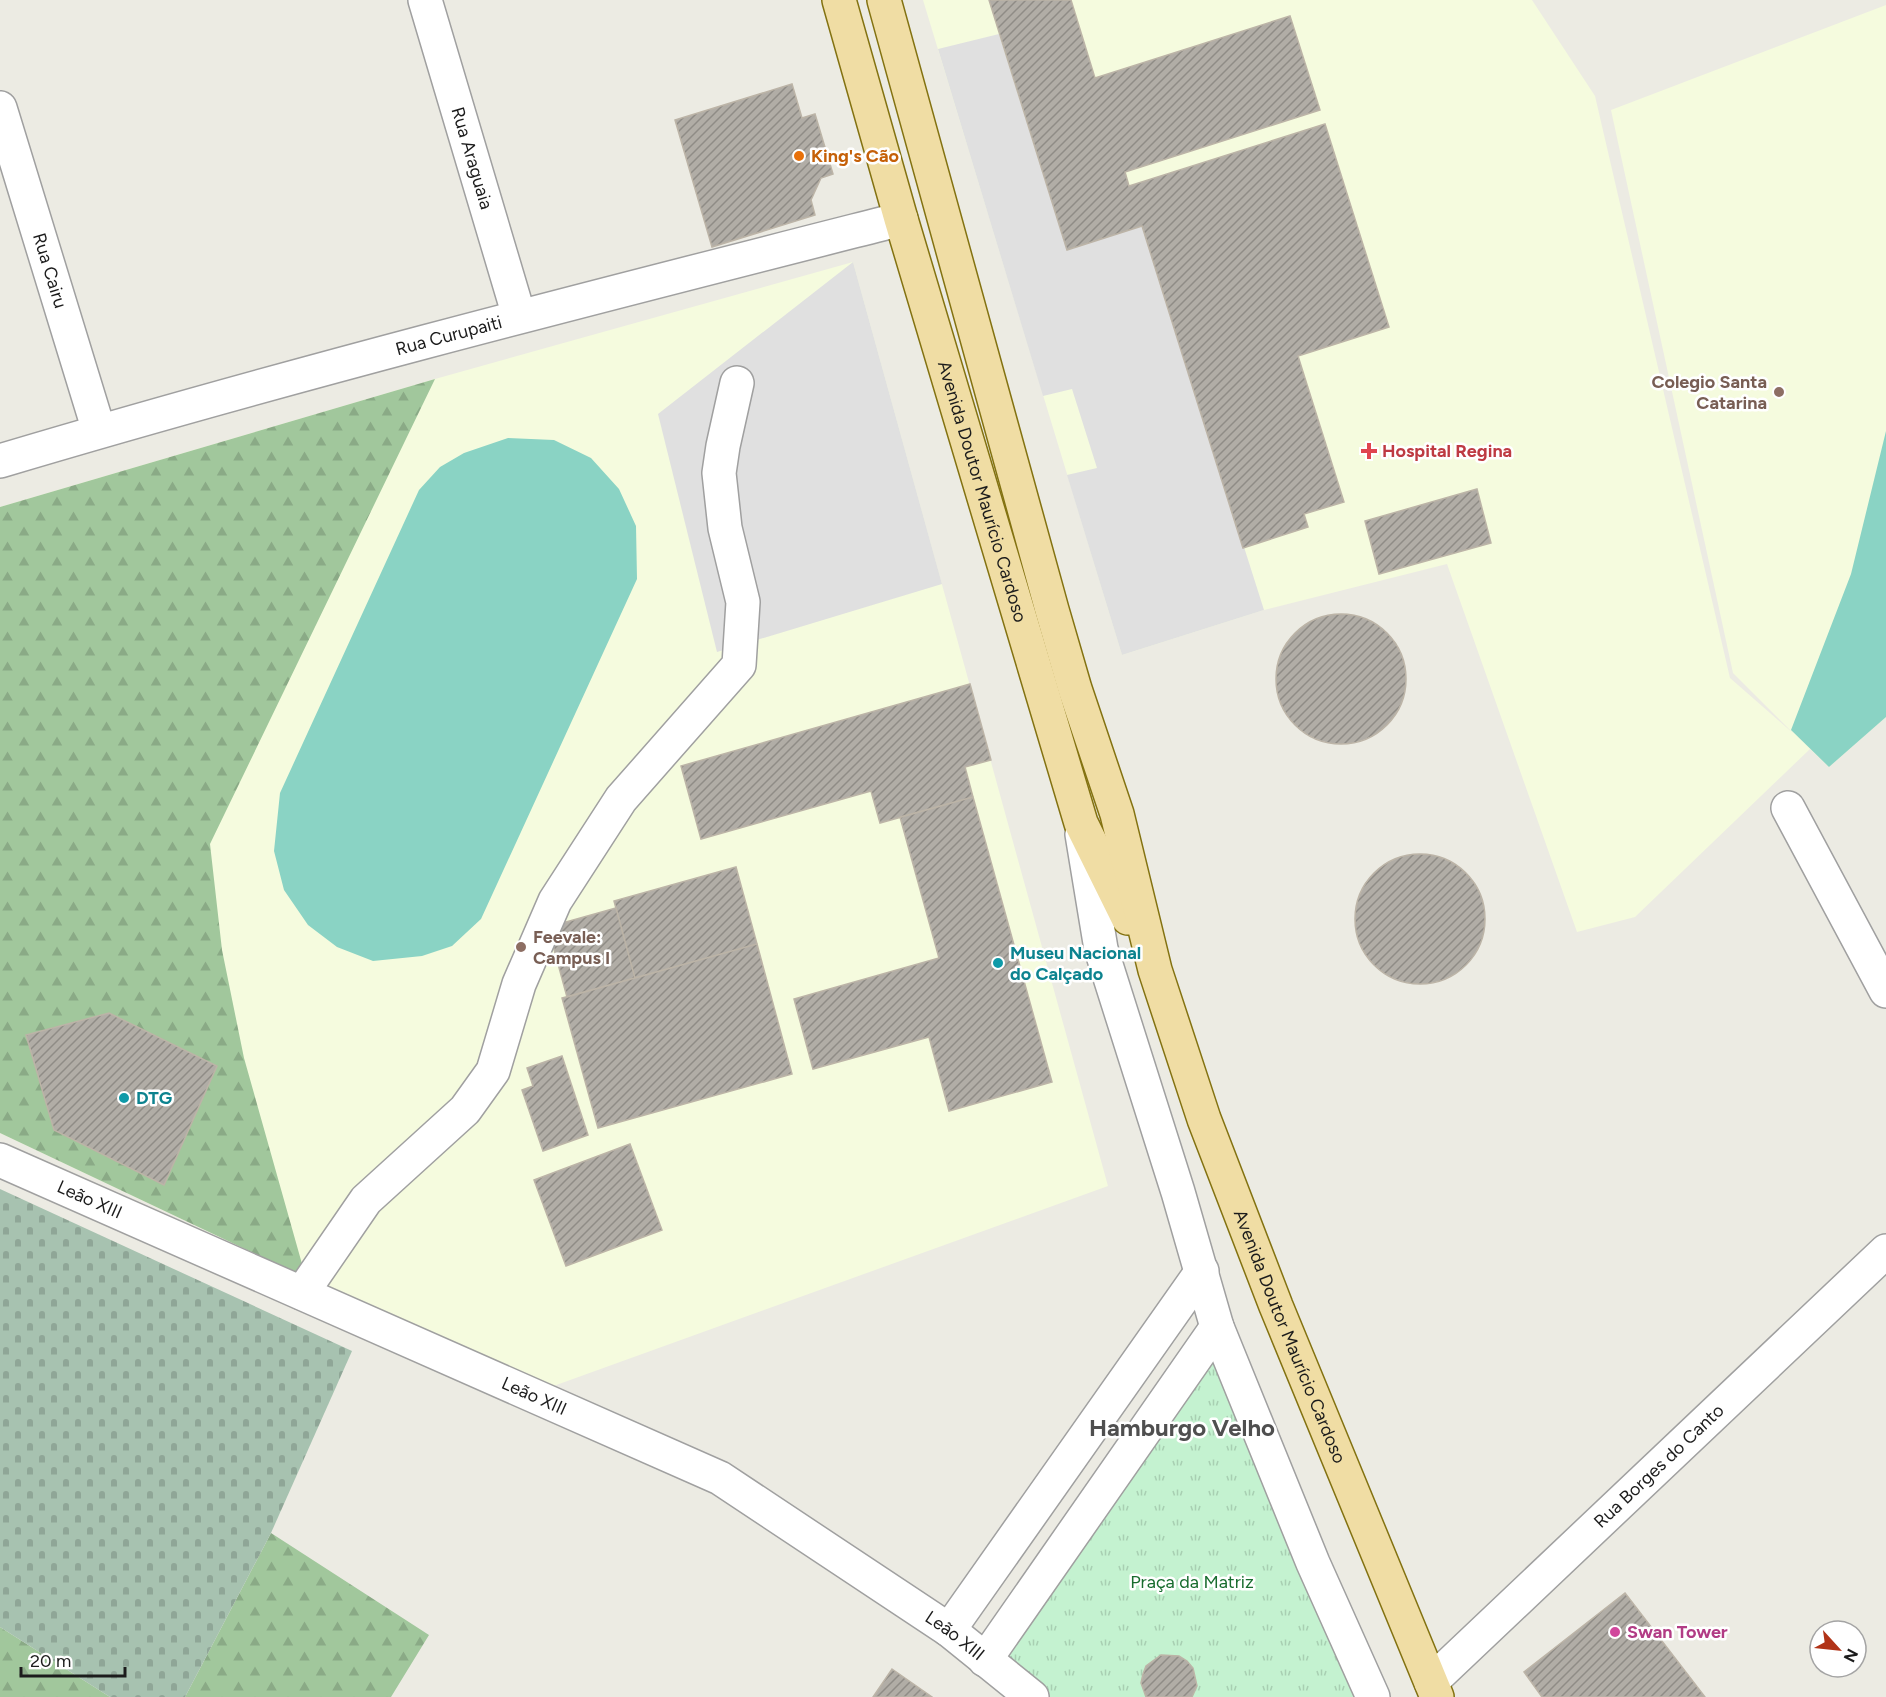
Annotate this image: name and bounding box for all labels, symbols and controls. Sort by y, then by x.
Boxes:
street label: Rua Araguaia [446,104,498,212]
place label: King's Cão [811,145,899,167]
marker: King's Cão [792,149,806,163]
street label: Rua Cairu [28,230,72,311]
street label: Rua Curupaiti [393,311,504,360]
street label: Avenida Doutor Maurício Cardoso [933,358,1032,625]
place label: Colegio Santa Catarina [1651,371,1767,414]
marker: Colegio Santa Catarina [1772,385,1786,399]
place label: Hospital Regina [1382,440,1512,462]
marker: Hospital Regina [1360,442,1378,460]
place label: Feevale: Campus I [533,926,610,969]
marker: Feevale: Campus I [514,940,528,954]
place label: Museu Nacional do Calçado [1010,942,1141,985]
marker: Museu Nacional do Calçado [991,956,1005,970]
place label: DTG [136,1087,172,1109]
marker: DTG [117,1091,131,1105]
street label: Leão XIII [54,1176,126,1224]
street label: Avenida Doutor Maurício Cardoso [1229,1206,1351,1467]
street label: Leão XIII [498,1372,570,1420]
street label: Rua Borges do Canto [1589,1399,1728,1533]
district label: Hamburgo Velho [1089,1413,1275,1442]
park label: Praça da Matriz [1130,1571,1254,1593]
street label: Leão XIII [921,1606,989,1665]
north arrow [1808,1619,1868,1679]
place label: Swan Tower [1627,1621,1728,1643]
marker: Swan Tower [1608,1625,1622,1639]
scale bar [21,1640,124,1678]
text: N [1840,1646,1862,1665]
text: 20 m [30,1650,71,1672]

